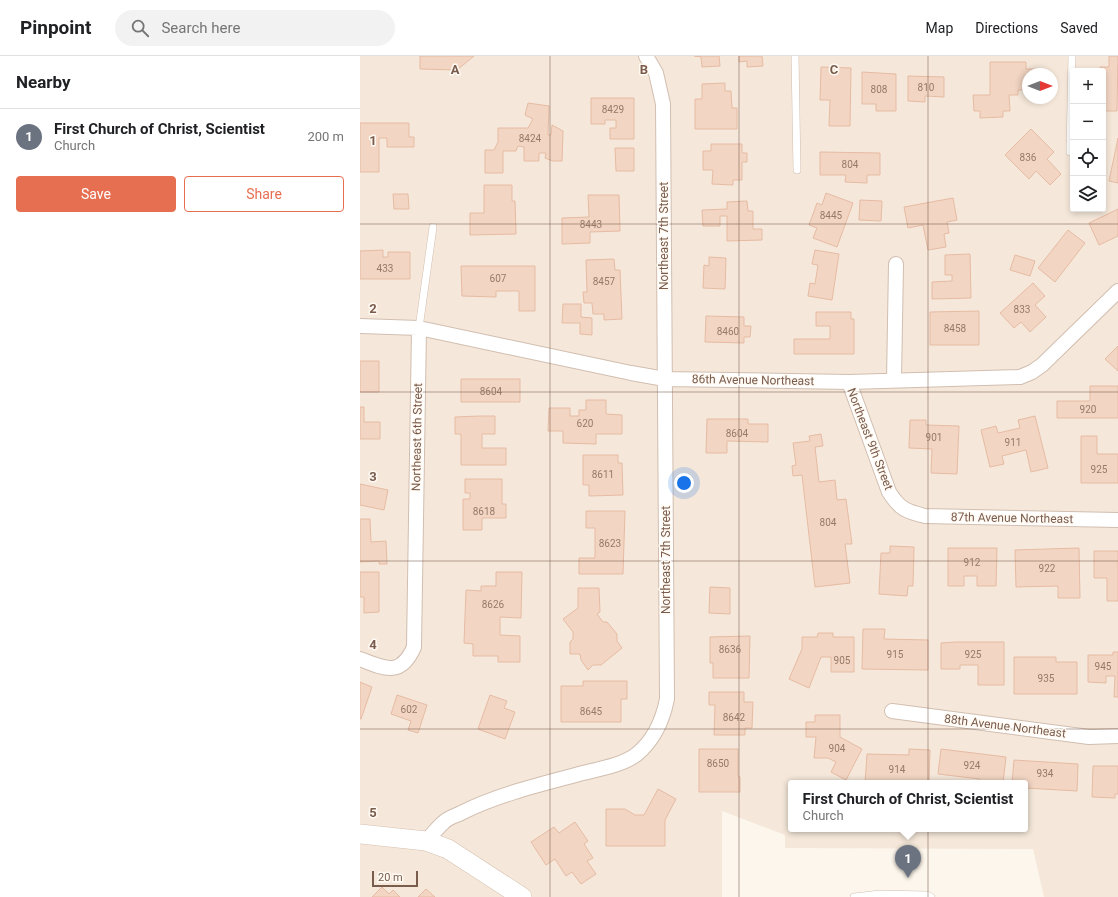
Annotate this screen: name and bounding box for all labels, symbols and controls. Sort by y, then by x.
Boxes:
search box [115,10,395,46]
text: Pinpoint [20,16,91,39]
icon: search [129,17,151,39]
text: Search here [161,19,240,37]
text: Map [926,20,953,36]
text: Directions [975,20,1038,36]
text: Saved [1060,20,1098,36]
text: A [451,62,460,77]
text: B [640,62,648,77]
text: C [830,62,839,77]
north arrow [1022,68,1058,104]
map controls [1070,68,1106,212]
button: + [1070,68,1106,104]
text: Nearby [16,72,71,92]
house number: 810 [918,82,935,93]
house number: 808 [871,84,888,95]
house number: 8429 [602,104,624,115]
button: − [1070,104,1106,140]
text: First Church of Christ, Scientist [54,120,265,138]
text: 1 [25,129,33,144]
text: 200 m [307,129,344,144]
text: 1 [369,133,377,148]
house number: 8424 [519,133,542,144]
text: Church [54,138,95,153]
button: locate [1070,140,1106,176]
house number: 836 [1020,152,1037,163]
house number: 804 [842,159,859,170]
button: Save [16,176,176,212]
button: Share [184,176,344,212]
button: layers [1070,176,1106,212]
street label: Northeast 7th Street [657,182,671,290]
house number: 8445 [820,210,843,221]
house number: 8443 [580,219,602,230]
house number: 433 [377,263,393,274]
house number: 607 [490,273,507,284]
house number: 8457 [593,276,616,287]
text: 2 [369,301,377,316]
house number: 833 [1014,304,1030,315]
house number: 8458 [944,323,967,334]
house number: 8460 [717,326,740,337]
street label: 86th Avenue Northeast [692,372,814,388]
street label: Northeast 6th Street [409,383,425,491]
house number: 8604 [480,386,503,397]
street label: Northeast 9th Street [844,386,896,492]
house number: 920 [1080,404,1097,415]
house number: 620 [577,418,594,429]
house number: 8604 [726,428,749,439]
house number: 901 [926,432,942,443]
house number: 911 [1005,437,1021,448]
house number: 925 [1091,464,1108,475]
text: 3 [369,469,377,484]
house number: 8611 [592,469,614,480]
your location [674,473,694,493]
house number: 8618 [473,506,496,517]
street label: Northeast 7th Street [659,506,673,614]
street label: 87th Avenue Northeast [951,510,1073,526]
house number: 804 [820,517,837,528]
house number: 8623 [599,538,621,549]
house number: 912 [964,557,981,568]
house number: 922 [1039,563,1056,574]
house number: 8626 [482,599,505,610]
text: 4 [369,637,377,652]
house number: 8636 [719,644,742,655]
house number: 915 [887,649,904,660]
house number: 925 [965,649,982,660]
house number: 905 [834,655,851,666]
house number: 945 [1095,661,1112,672]
house number: 935 [1038,673,1055,684]
house number: 602 [401,704,418,715]
house number: 8645 [580,706,603,717]
house number: 8642 [723,712,746,723]
street label: 88th Avenue Northeast [943,712,1067,740]
house number: 904 [829,743,846,754]
house number: 8650 [707,758,730,769]
house number: 924 [964,760,981,771]
house number: 914 [889,764,906,775]
house number: 934 [1037,768,1054,779]
popup [788,780,1028,832]
text: First Church of Christ, Scientist [803,790,1013,808]
text: 5 [369,805,377,820]
text: Church [803,808,844,823]
pin: 1 [895,845,921,878]
scale bar [372,869,418,888]
text: 20 m [378,871,403,884]

